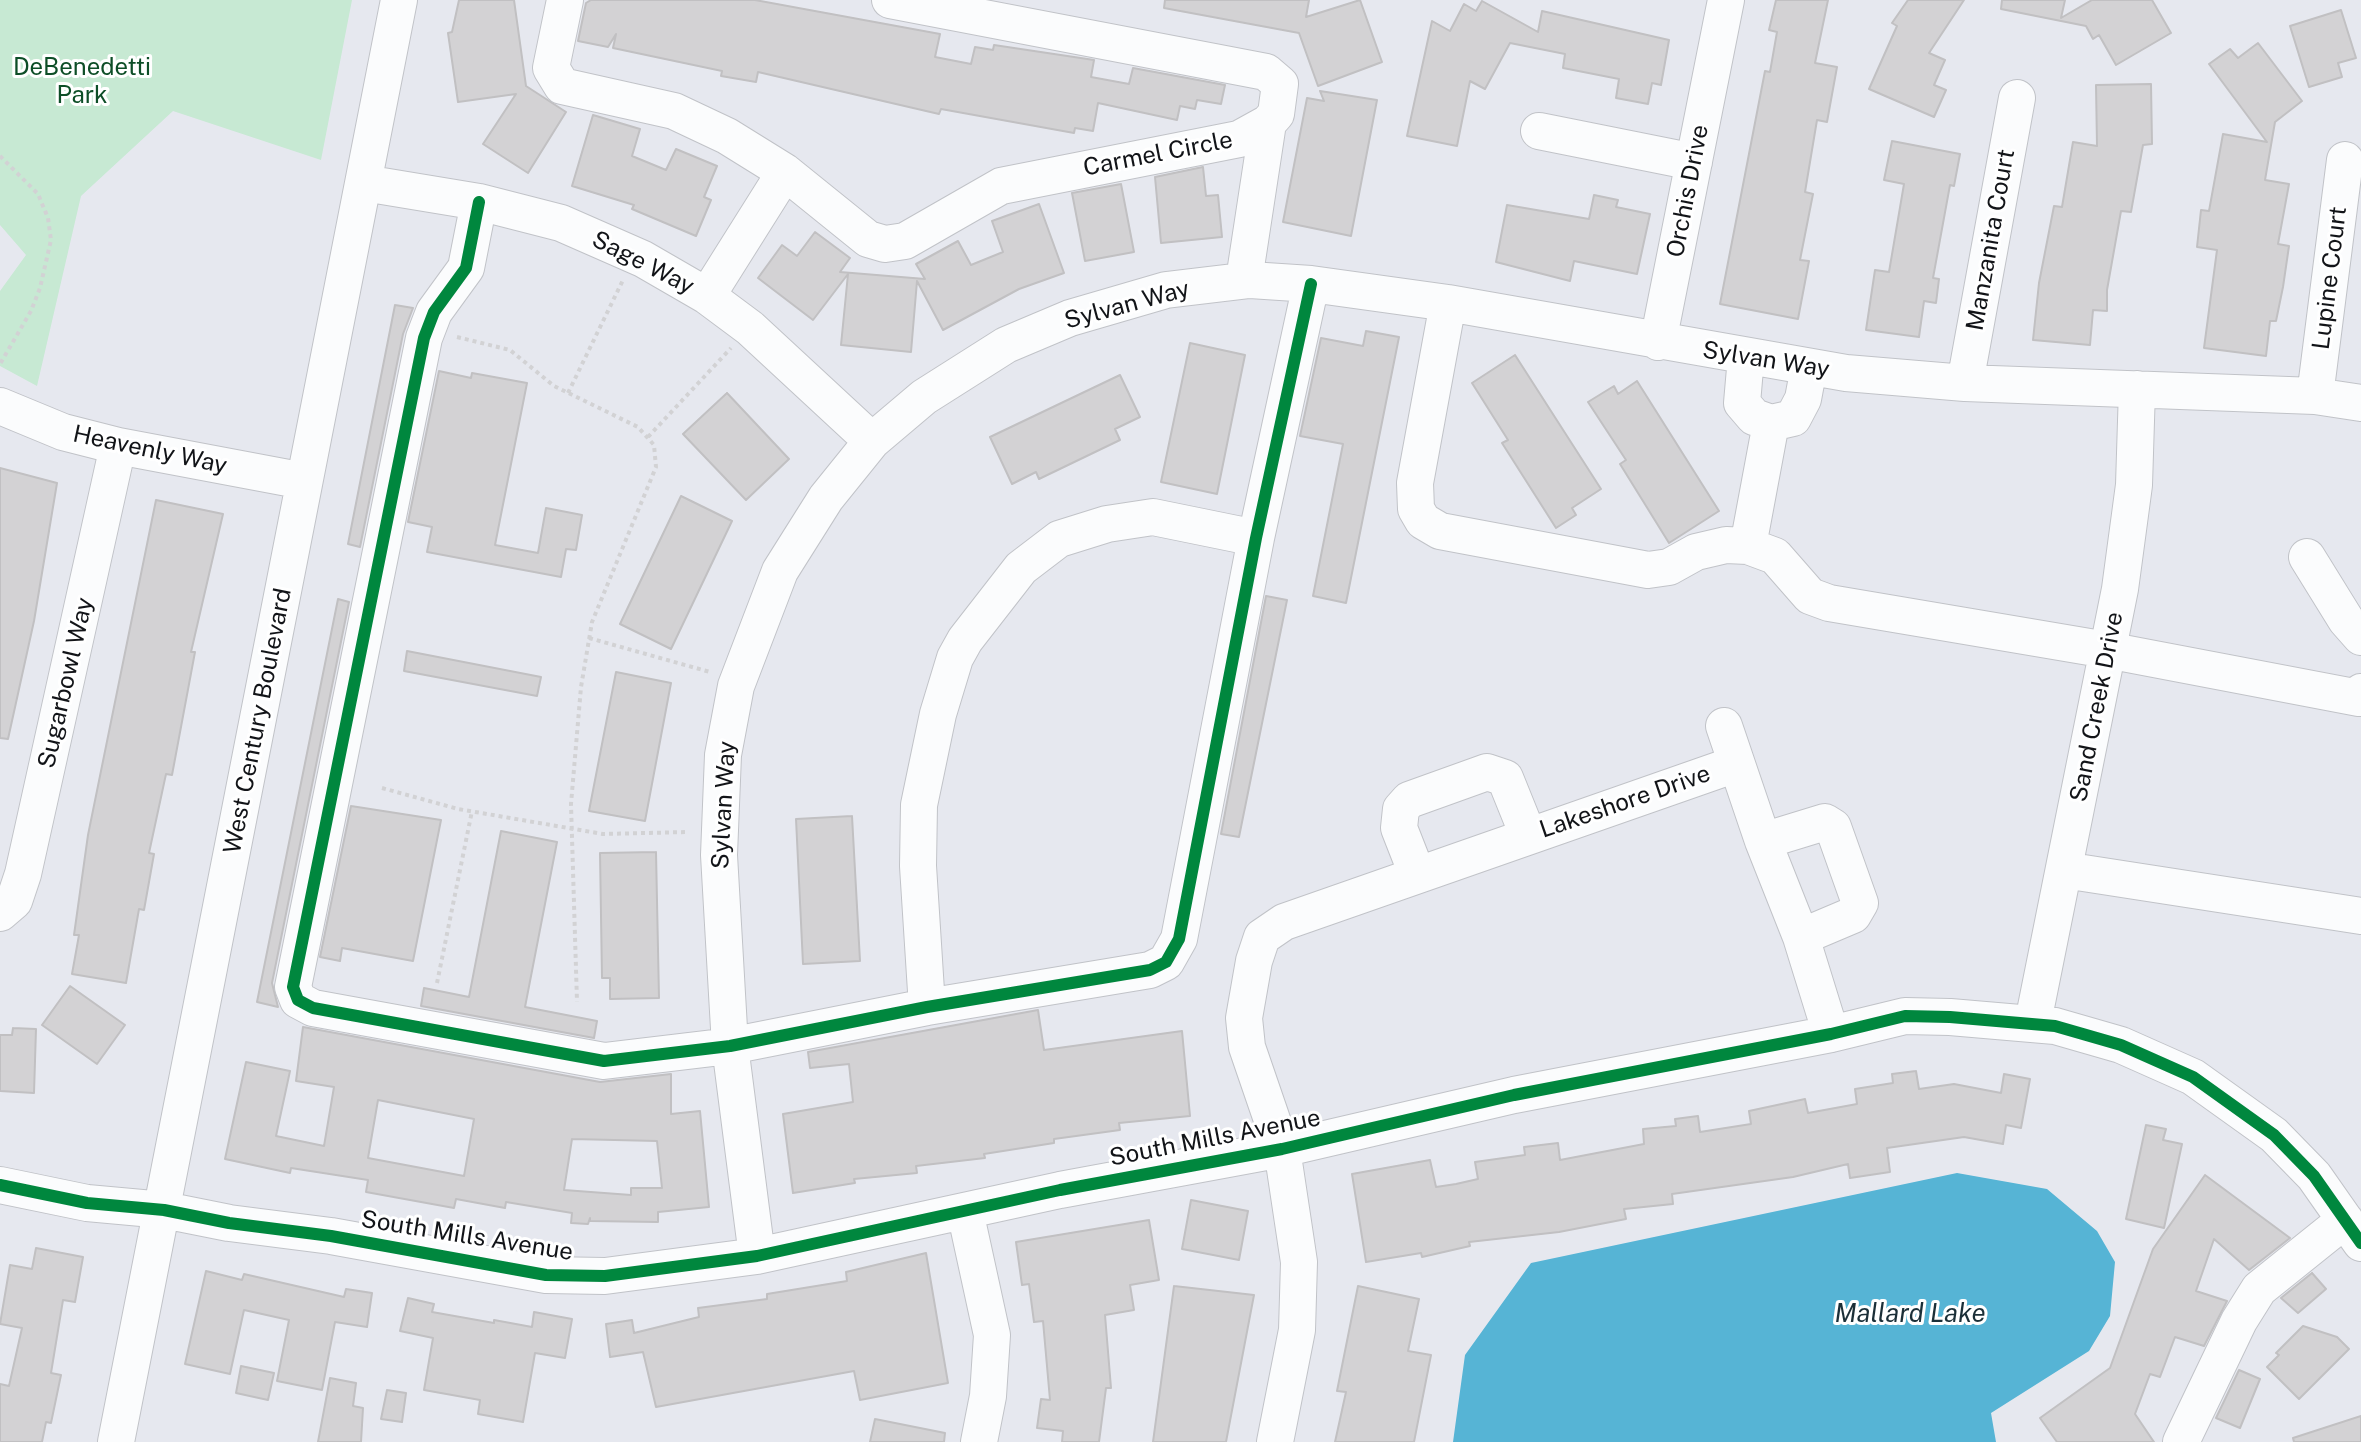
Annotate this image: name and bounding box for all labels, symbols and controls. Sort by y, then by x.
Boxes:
park label: DeBenedetti Park [13,54,151,110]
street label: Orchis Drive [1661,122,1715,260]
street label: Carmel Circle [1081,125,1235,183]
street label: Manzanita Court [1961,147,2021,333]
street label: Lupine Court [2307,205,2353,351]
street label: Sage Way [587,225,699,301]
street label: Sylvan Way [1061,275,1193,335]
street label: Sylvan Way [1700,336,1832,384]
street label: Heavenly Way [70,420,230,480]
street label: West Century Boulevard [218,586,298,856]
street label: Sugarbowl Way [32,595,100,771]
street label: Sand Creek Drive [2064,610,2130,804]
street label: Sylvan Way [706,740,742,870]
street label: Lakeshore Drive [1536,759,1714,845]
street label: South Mills Avenue [1107,1103,1323,1173]
street label: South Mills Avenue [359,1205,575,1267]
water label: Mallard Lake [1834,1298,1986,1330]

